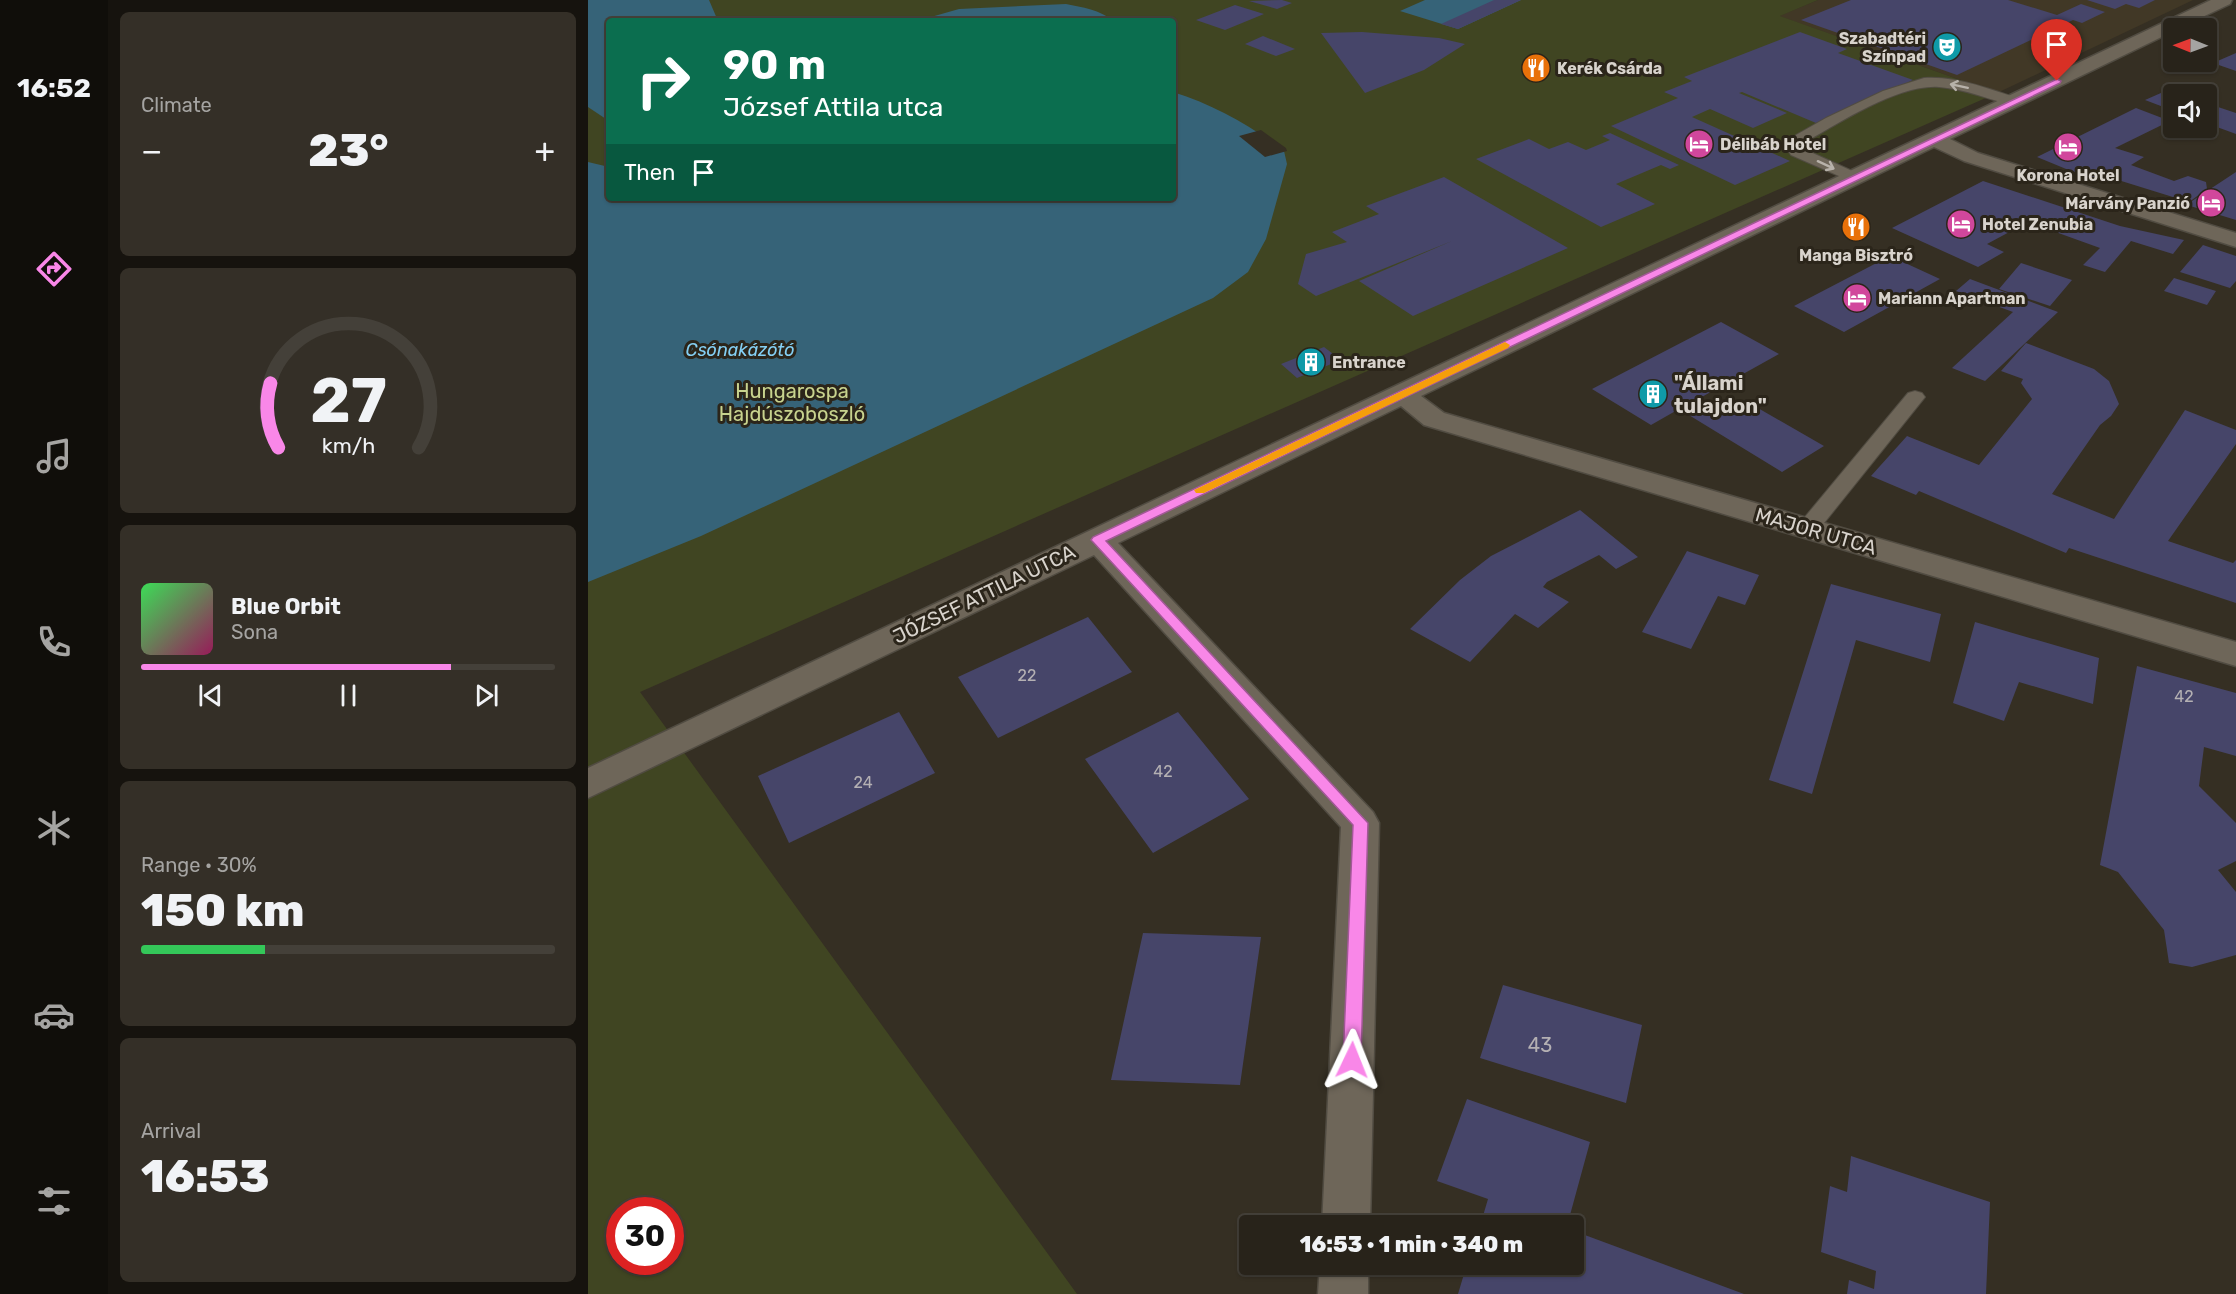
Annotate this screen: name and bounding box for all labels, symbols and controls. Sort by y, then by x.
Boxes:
north arrow [2163,18,2217,72]
map controls [2163,18,2217,138]
pin [2031,19,2082,81]
icon: arrive [2040,28,2073,61]
place label: Szabadtéri Színpad [1839,29,1926,66]
theatre icon: Szabadtéri Színpad [1931,31,1963,63]
text: 90 m [723,40,826,90]
icon: right [624,42,702,120]
restaurant icon: Kerék Csárda [1520,52,1552,84]
place label: Kerék Csárda [1557,59,1662,78]
text: 16:52 [17,72,91,104]
one-way arrow [1949,80,1968,92]
button: sound [2163,84,2217,138]
text: József Attila utca [723,91,943,123]
text: Climate [141,93,212,117]
text: 23° [308,124,389,177]
hotel icon: Délibáb Hotel [1683,128,1715,160]
text: − [141,131,162,170]
text: + [534,131,555,170]
hotel icon: Korona Hotel [2052,131,2084,163]
place label: Délibáb Hotel [1720,135,1826,154]
icon: arrive [687,156,720,189]
text: Then [624,159,675,186]
one-way arrow [1817,160,1835,172]
place label: Korona Hotel [2016,166,2120,185]
hotel icon: Márvány Panzió [2195,187,2227,219]
place label: Márvány Panzió [2065,194,2190,213]
hotel icon: Hotel Zenubia [1945,208,1977,240]
restaurant icon: Manga Bisztró [1840,211,1872,243]
place label: Hotel Zenubia [1982,215,2093,234]
place label: Manga Bisztró [1799,246,1913,265]
icon: directions [33,248,75,290]
hotel icon: Mariann Apartman [1841,282,1873,314]
place label: Mariann Apartman [1878,289,2026,308]
water label: Csónakázótó [685,339,795,361]
building icon: Entrance [1295,346,1327,378]
place label: Entrance [1332,353,1406,372]
text: 27 [310,364,386,438]
place label: "Állami tulajdon" [1674,371,1767,418]
building icon: "Állami tulajdon" [1637,378,1669,410]
park label: Hungarospa Hajdúszoboszló [719,379,865,426]
text: km/h [321,433,375,458]
icon: music [33,435,75,477]
street label: MAJOR UTCA [1753,502,1879,560]
street label: JÓZSEF ATTILA UTCA [889,539,1079,649]
text: Blue Orbit [231,593,341,620]
text: Sona [231,620,278,644]
icon: phone [33,621,75,663]
house number: 22 [1018,666,1036,685]
icon: previous [194,679,227,712]
icon: pause [332,679,365,712]
icon: next [470,679,503,712]
house number: 42 [2174,687,2194,706]
house number: 42 [1153,762,1173,781]
house number: 24 [853,773,873,792]
icon: climate [33,807,75,849]
text: Range · 30% [141,853,257,877]
text: 150 km [141,884,305,937]
icon: car [33,994,75,1036]
position arrow [1320,1028,1384,1092]
house number: 43 [1528,1033,1552,1057]
text: Arrival [141,1119,201,1143]
text: 16:53 [141,1150,270,1203]
icon: filters [33,1180,75,1222]
speed limit sign: 30 [606,1197,684,1275]
text: 16:53 · 1 min · 340 m [1300,1231,1523,1258]

